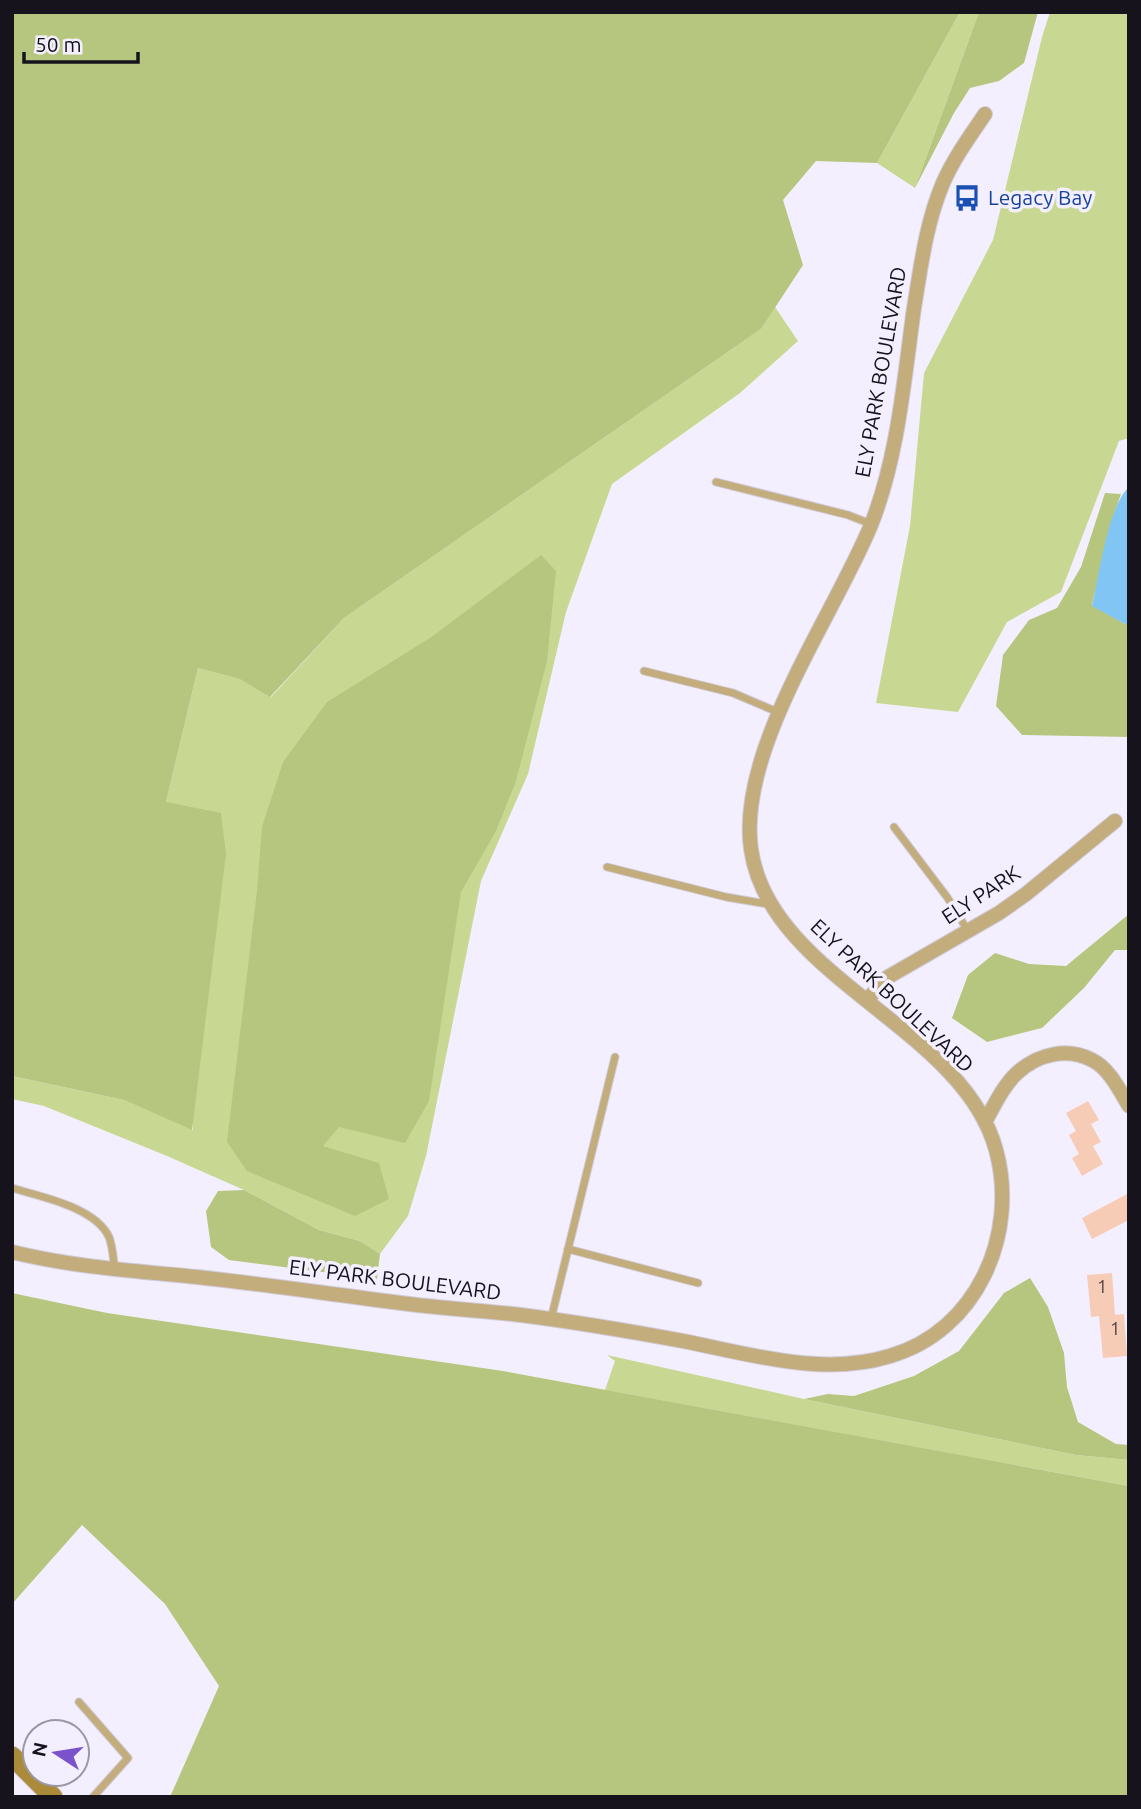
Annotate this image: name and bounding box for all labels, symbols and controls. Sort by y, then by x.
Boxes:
scale bar [24,21,138,65]
text: 50 m [35,32,82,56]
bus stop icon: Legacy Bay [952,183,982,213]
place label: Legacy Bay [988,185,1092,209]
street label: ELY PARK BOULEVARD [850,265,910,479]
street label: ELY PARK [937,860,1024,928]
street label: ELY PARK BOULEVARD [806,914,979,1077]
street label: ELY PARK BOULEVARD [288,1254,503,1304]
house number: 1 [1097,1276,1107,1296]
house number: 1 [1110,1318,1120,1338]
north arrow [21,1718,91,1788]
text: N [27,1740,52,1759]

